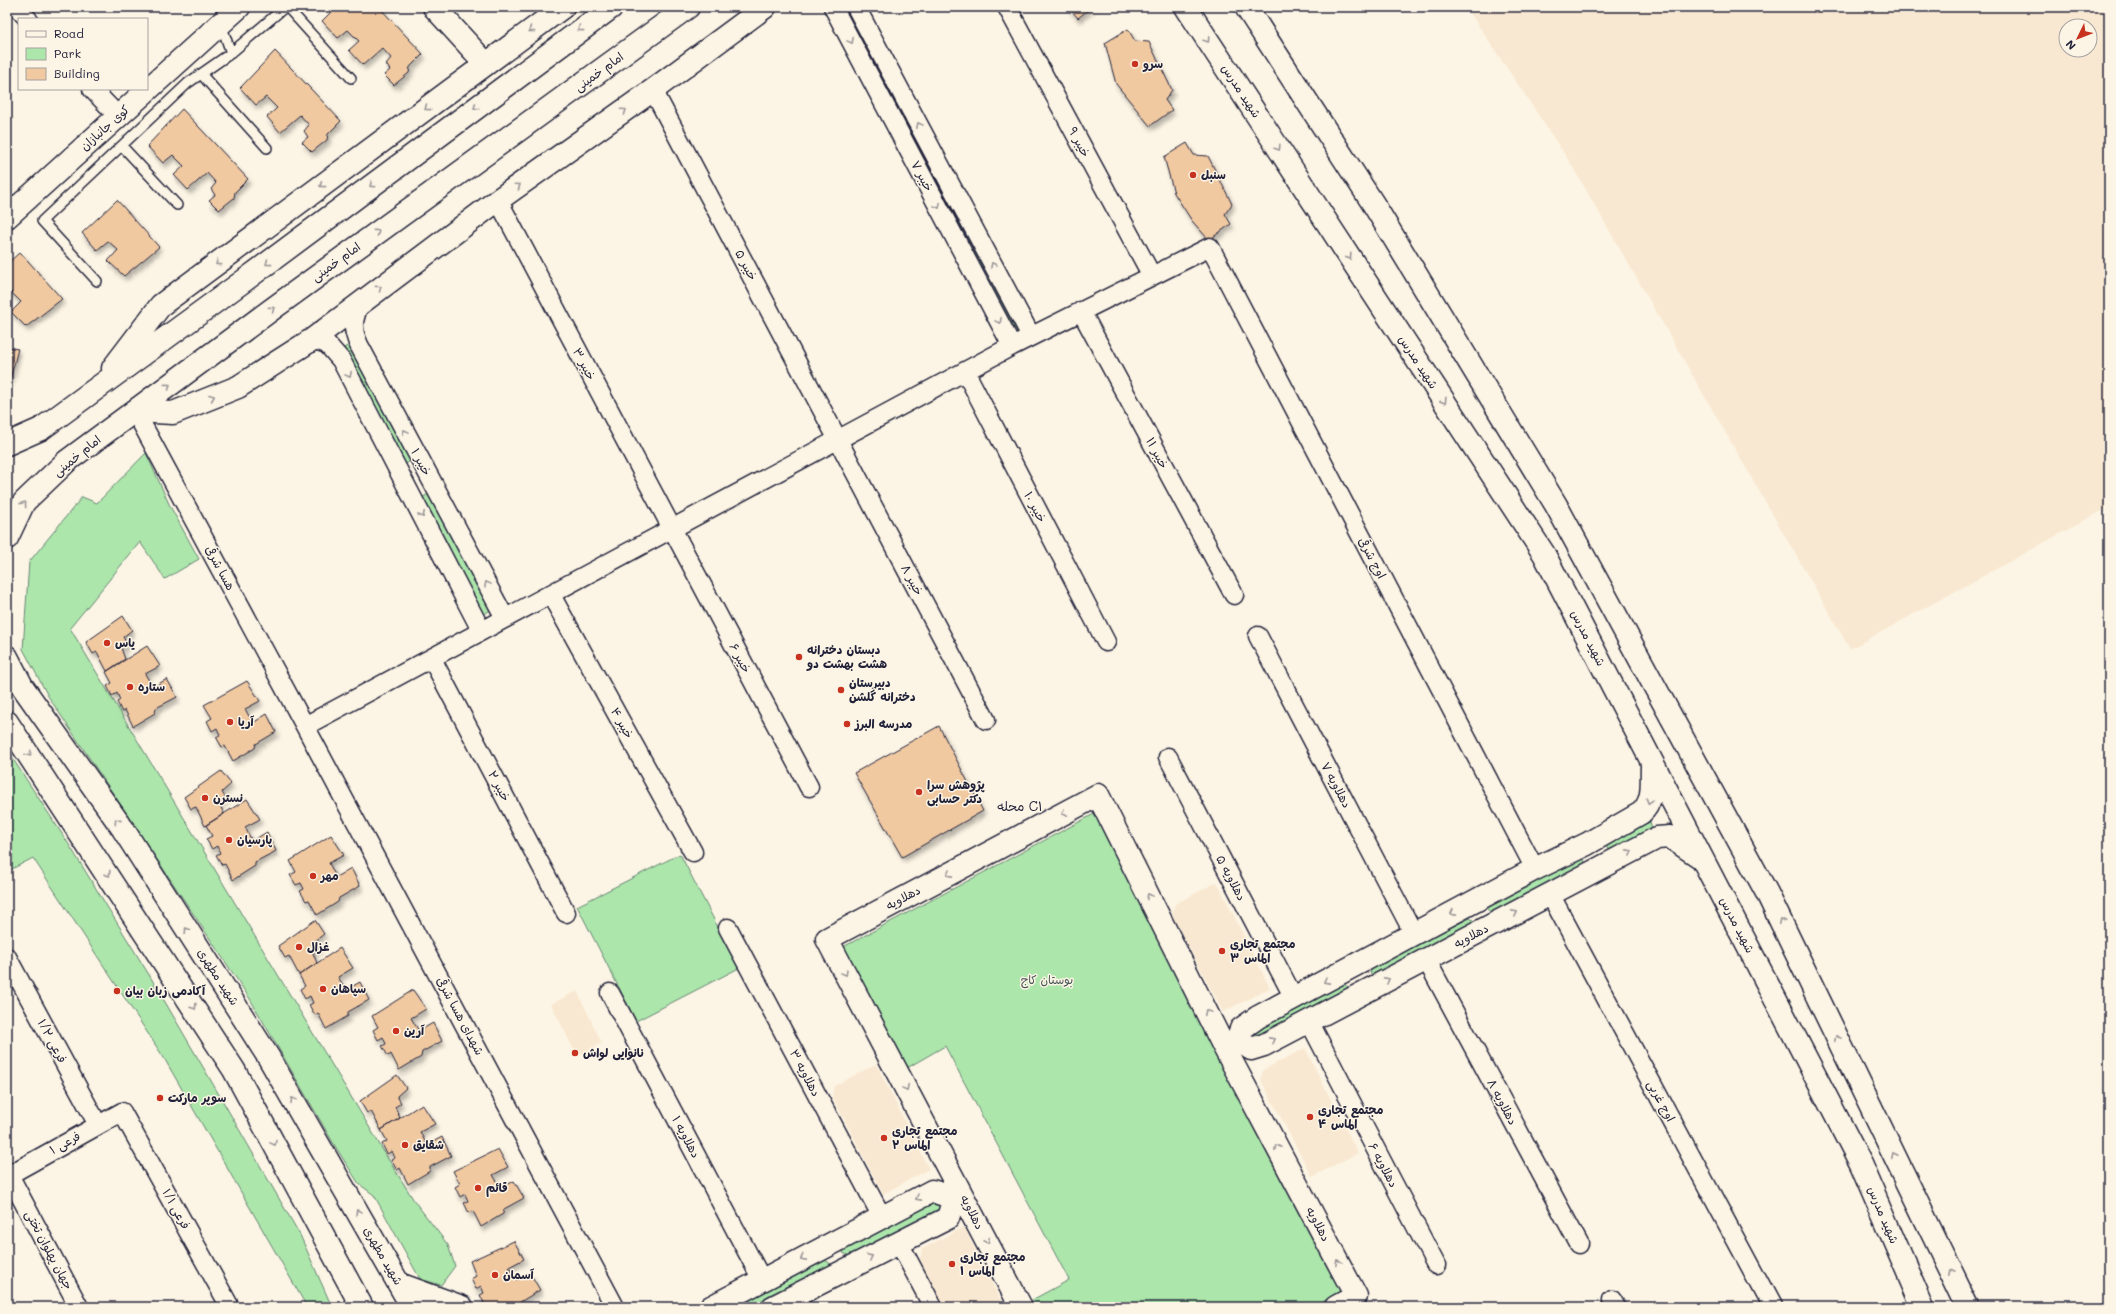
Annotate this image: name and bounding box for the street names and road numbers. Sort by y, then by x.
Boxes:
street label: امام خمینی [571,48,627,96]
street label: شهید مدرس [1219,61,1265,120]
street label: کوی جانبازان [76,101,133,154]
street label: خیبر ۹ [1064,124,1094,160]
street label: خیبر ۷ [907,157,938,194]
street label: امام خمینی [308,238,364,286]
street label: خیبر ۵ [731,246,762,283]
street label: شهید مدرس [1396,332,1442,391]
street label: خیبر ۳ [569,345,600,383]
street label: امام خمینی [49,431,105,481]
street label: خیبر ۱۱ [1142,434,1173,471]
street label: خیبر ۱ [407,445,436,478]
street label: خیبر ۱۰ [1020,488,1051,525]
street label: اوج شرقی [1354,534,1390,582]
street label: هسا شرقی [202,542,239,593]
street label: خیبر ۸ [897,561,928,598]
street label: شهید مدرس [1568,607,1610,668]
street label: خیبر ۶ [726,640,755,676]
street label: خیبر ۴ [607,704,638,741]
street label: دهلاویه ۷ [1317,759,1356,811]
street label: خیبر ۲ [484,767,515,804]
street label: دهلاویه ۵ [1212,852,1251,904]
street label: دهلاویه [882,881,923,914]
street label: شهید مدرس [1717,894,1759,955]
street label: دهلاویه [1450,919,1491,952]
street label: شهید مطهری [194,945,243,1008]
street label: شهدای هسا شرقی [433,974,488,1058]
street label: فرعی ۱/۲ [34,1016,71,1066]
street label: دهلاویه ۳ [786,1046,825,1099]
street label: دهلاویه ۸ [1483,1076,1522,1128]
street label: اوج غربی [1643,1077,1679,1125]
street label: دهلاویه ۱ [668,1113,705,1161]
street label: فرعی ۱ [46,1127,83,1158]
street label: دهلاویه ۶ [1365,1139,1402,1190]
street label: شهید مدرس [1865,1183,1903,1246]
street label: فرعی ۱/۱ [158,1186,194,1232]
street label: دهلاویه [956,1191,989,1232]
street label: دهلاویه [1302,1203,1335,1244]
street label: جهان پهلوان تختی [21,1207,77,1292]
street label: شهید مطهری [361,1223,407,1288]

